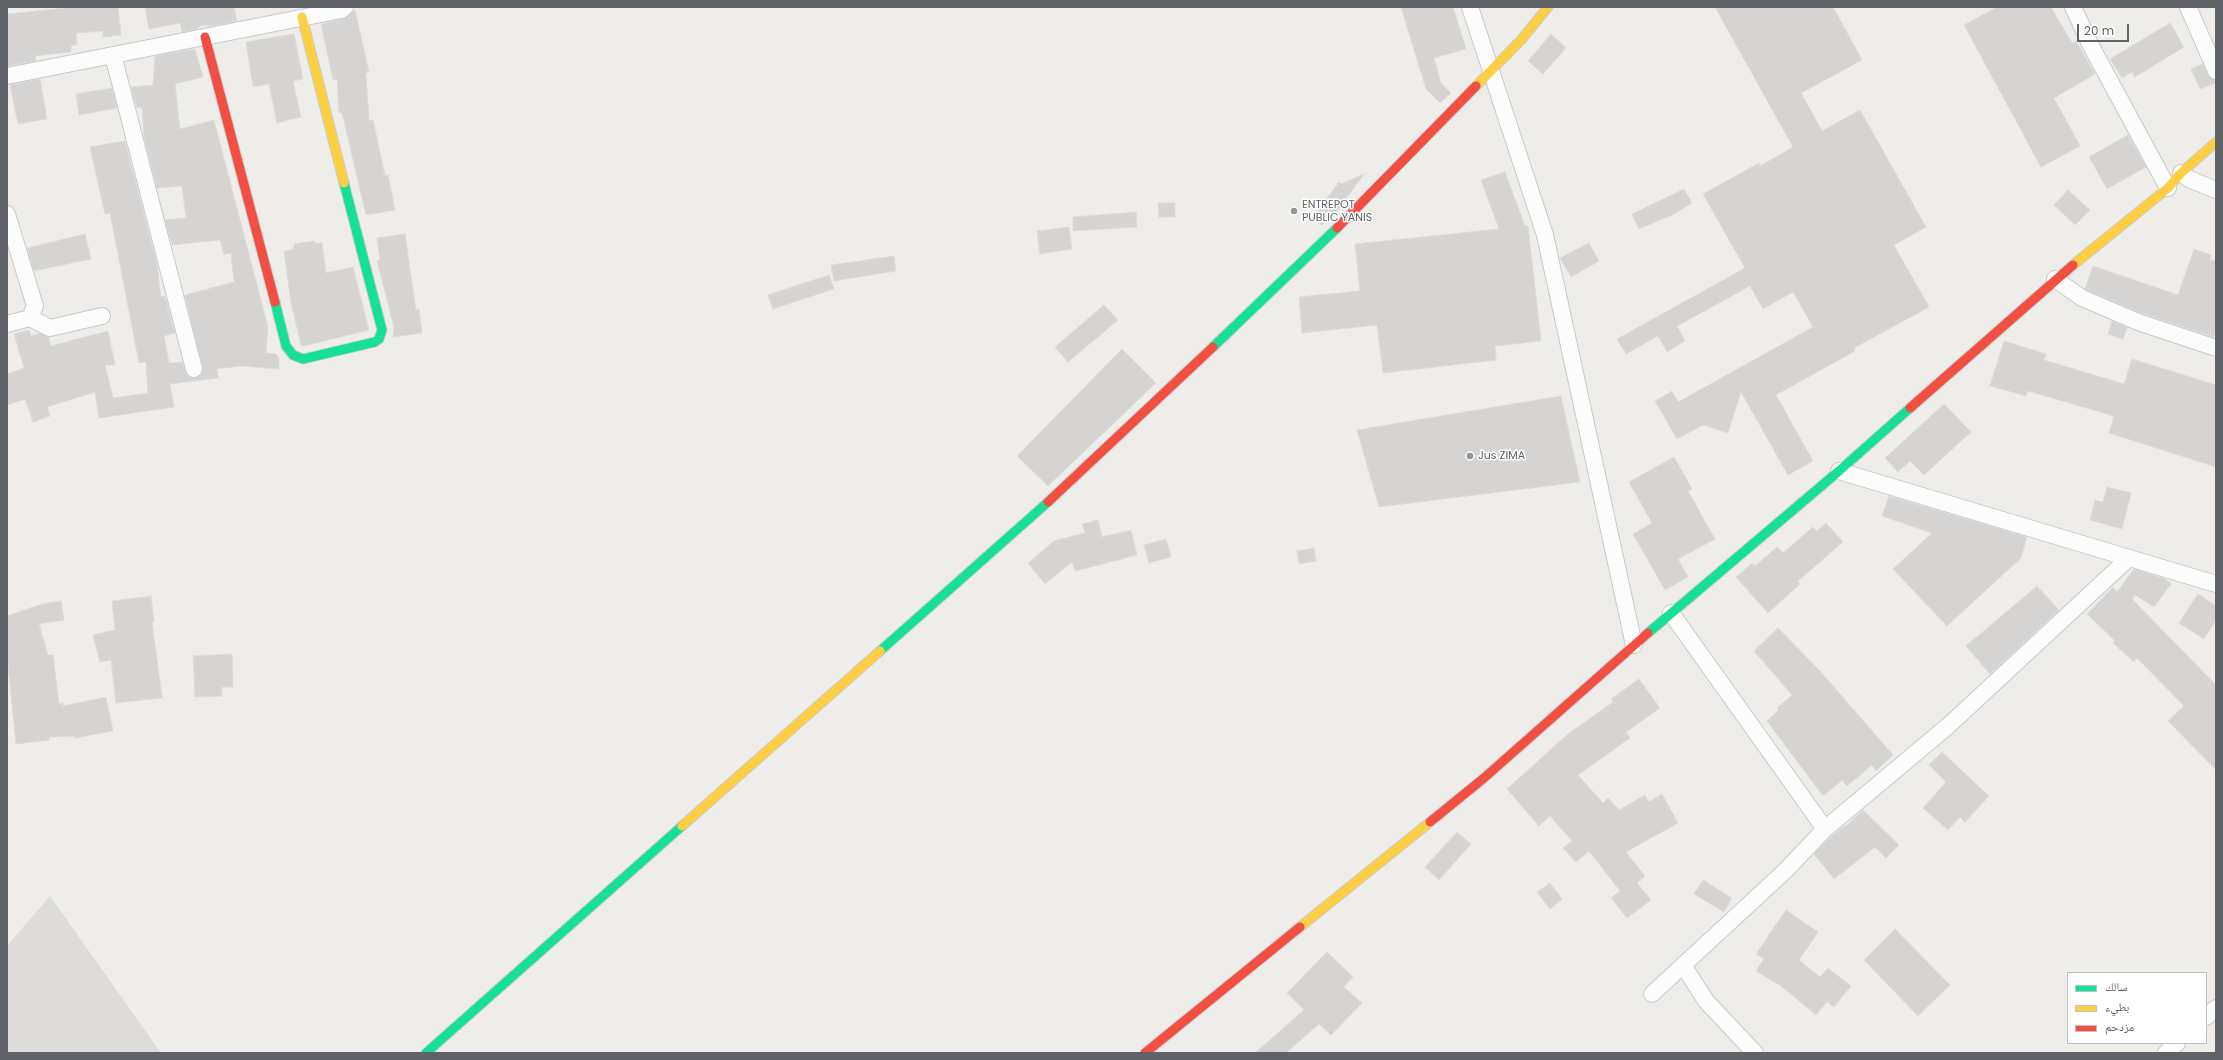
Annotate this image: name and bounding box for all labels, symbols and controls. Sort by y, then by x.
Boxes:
scale bar [2079,16,2131,42]
text: 20 m [2084,22,2114,39]
place label: ENTREPOT PUBLIC YANIS [1302,198,1372,224]
marker: ENTREPOT PUBLIC YANIS [1289,206,1299,216]
place label: Jus ZIMA [1478,449,1525,463]
marker: Jus ZIMA [1465,451,1475,461]
legend [2067,972,2207,1044]
text: سالك [2105,978,2127,995]
text: بطيء [2105,998,2129,1015]
text: مزدحم [2105,1018,2134,1035]

